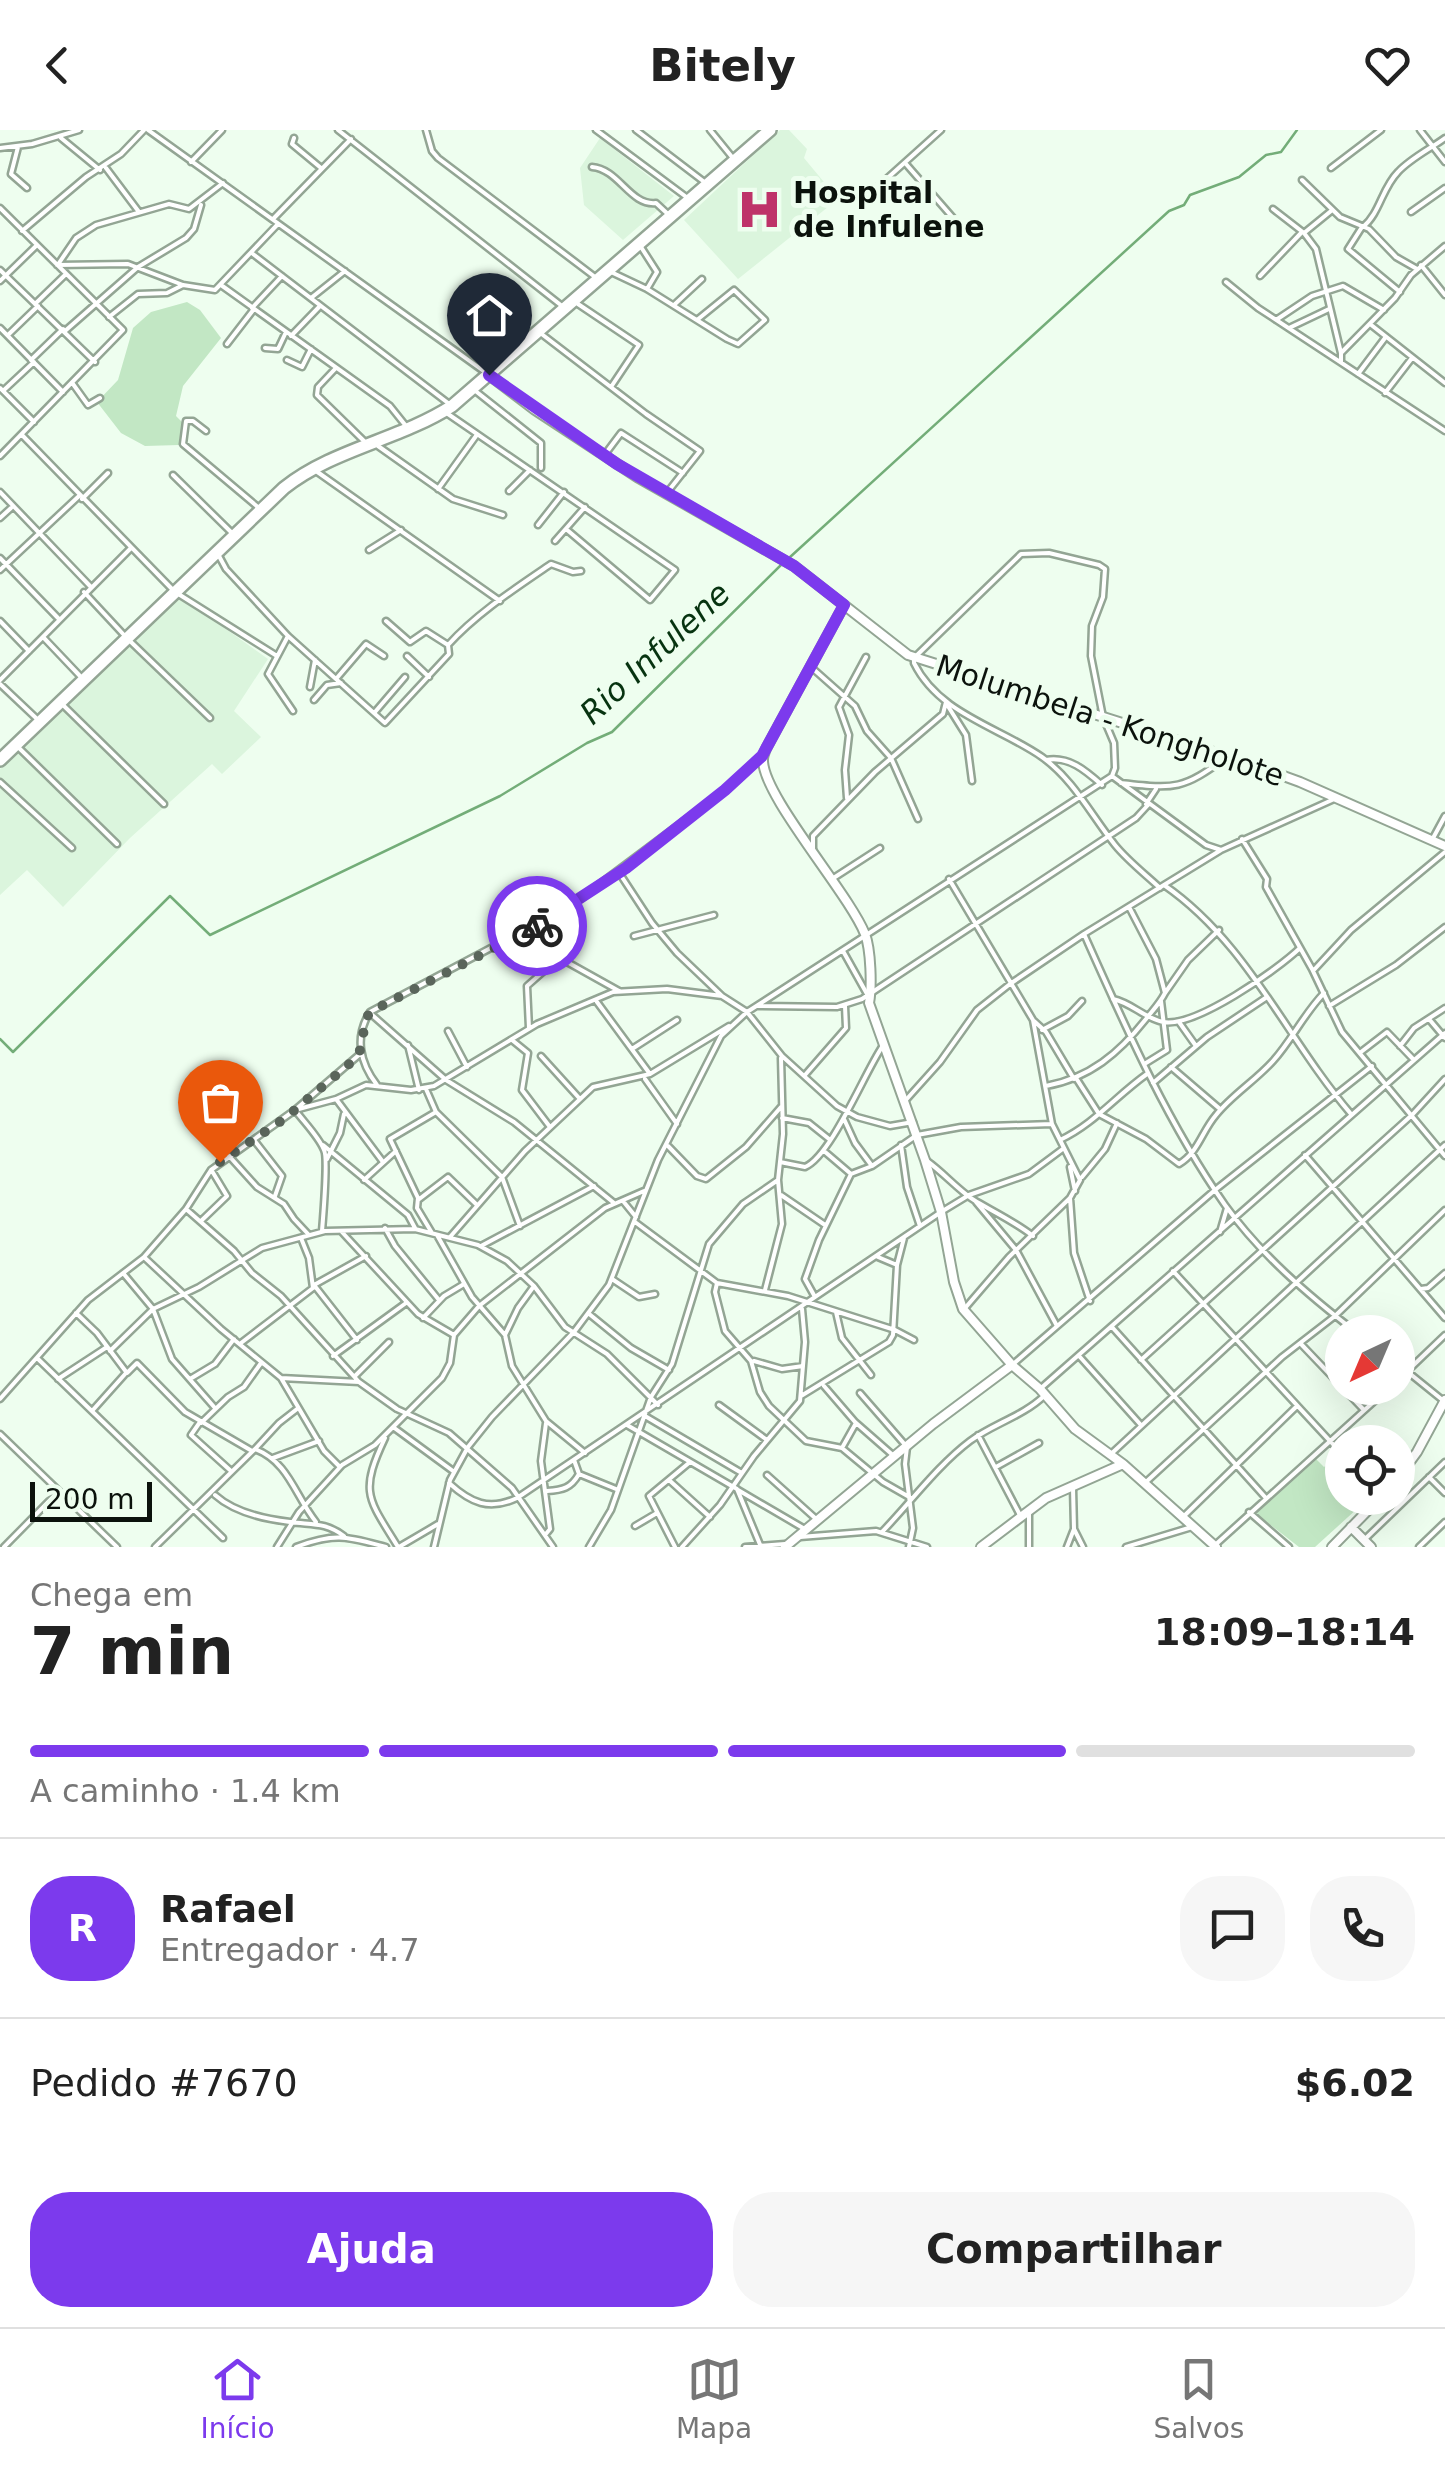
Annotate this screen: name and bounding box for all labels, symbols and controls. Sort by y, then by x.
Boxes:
icon: back [30,38,85,93]
icon: heart [1360,38,1415,93]
text: Bitely [649,39,796,92]
place label: Hospital de Infulene [793,175,985,244]
hospital icon: Hospital de Infulene [736,186,784,234]
pin [447,273,532,376]
icon: home [462,288,517,343]
water label: Rio Infulene [572,574,738,732]
street label: Molumbela - Kongholote [932,648,1289,793]
courier [487,876,587,976]
icon: bike [510,899,565,954]
pin [178,1060,263,1163]
icon: bag [193,1075,248,1130]
north arrow [1325,1315,1415,1405]
map controls [1325,1315,1415,1515]
button: locate [1325,1425,1415,1515]
scale bar [30,1477,152,1522]
text: 200 m [45,1483,135,1516]
text: Chega em [30,1576,193,1614]
text: 18:09–18:14 [1154,1610,1415,1654]
text: 7 min [30,1614,234,1689]
text: A caminho · 1.4 km [30,1772,341,1810]
button: chat [1180,1876,1285,1981]
button: phone [1310,1876,1415,1981]
text: Rafael [160,1887,296,1931]
text: R [68,1906,97,1950]
text: Entregador · 4.7 [160,1931,420,1969]
text: Pedido #7670 [30,2061,298,2105]
text: $6.02 [1295,2061,1415,2105]
button: Ajuda [30,2192,713,2307]
button: Compartilhar [733,2192,1415,2307]
tab: Início [201,2352,275,2445]
tab: Mapa [676,2352,752,2445]
tab: Salvos [1153,2352,1244,2445]

